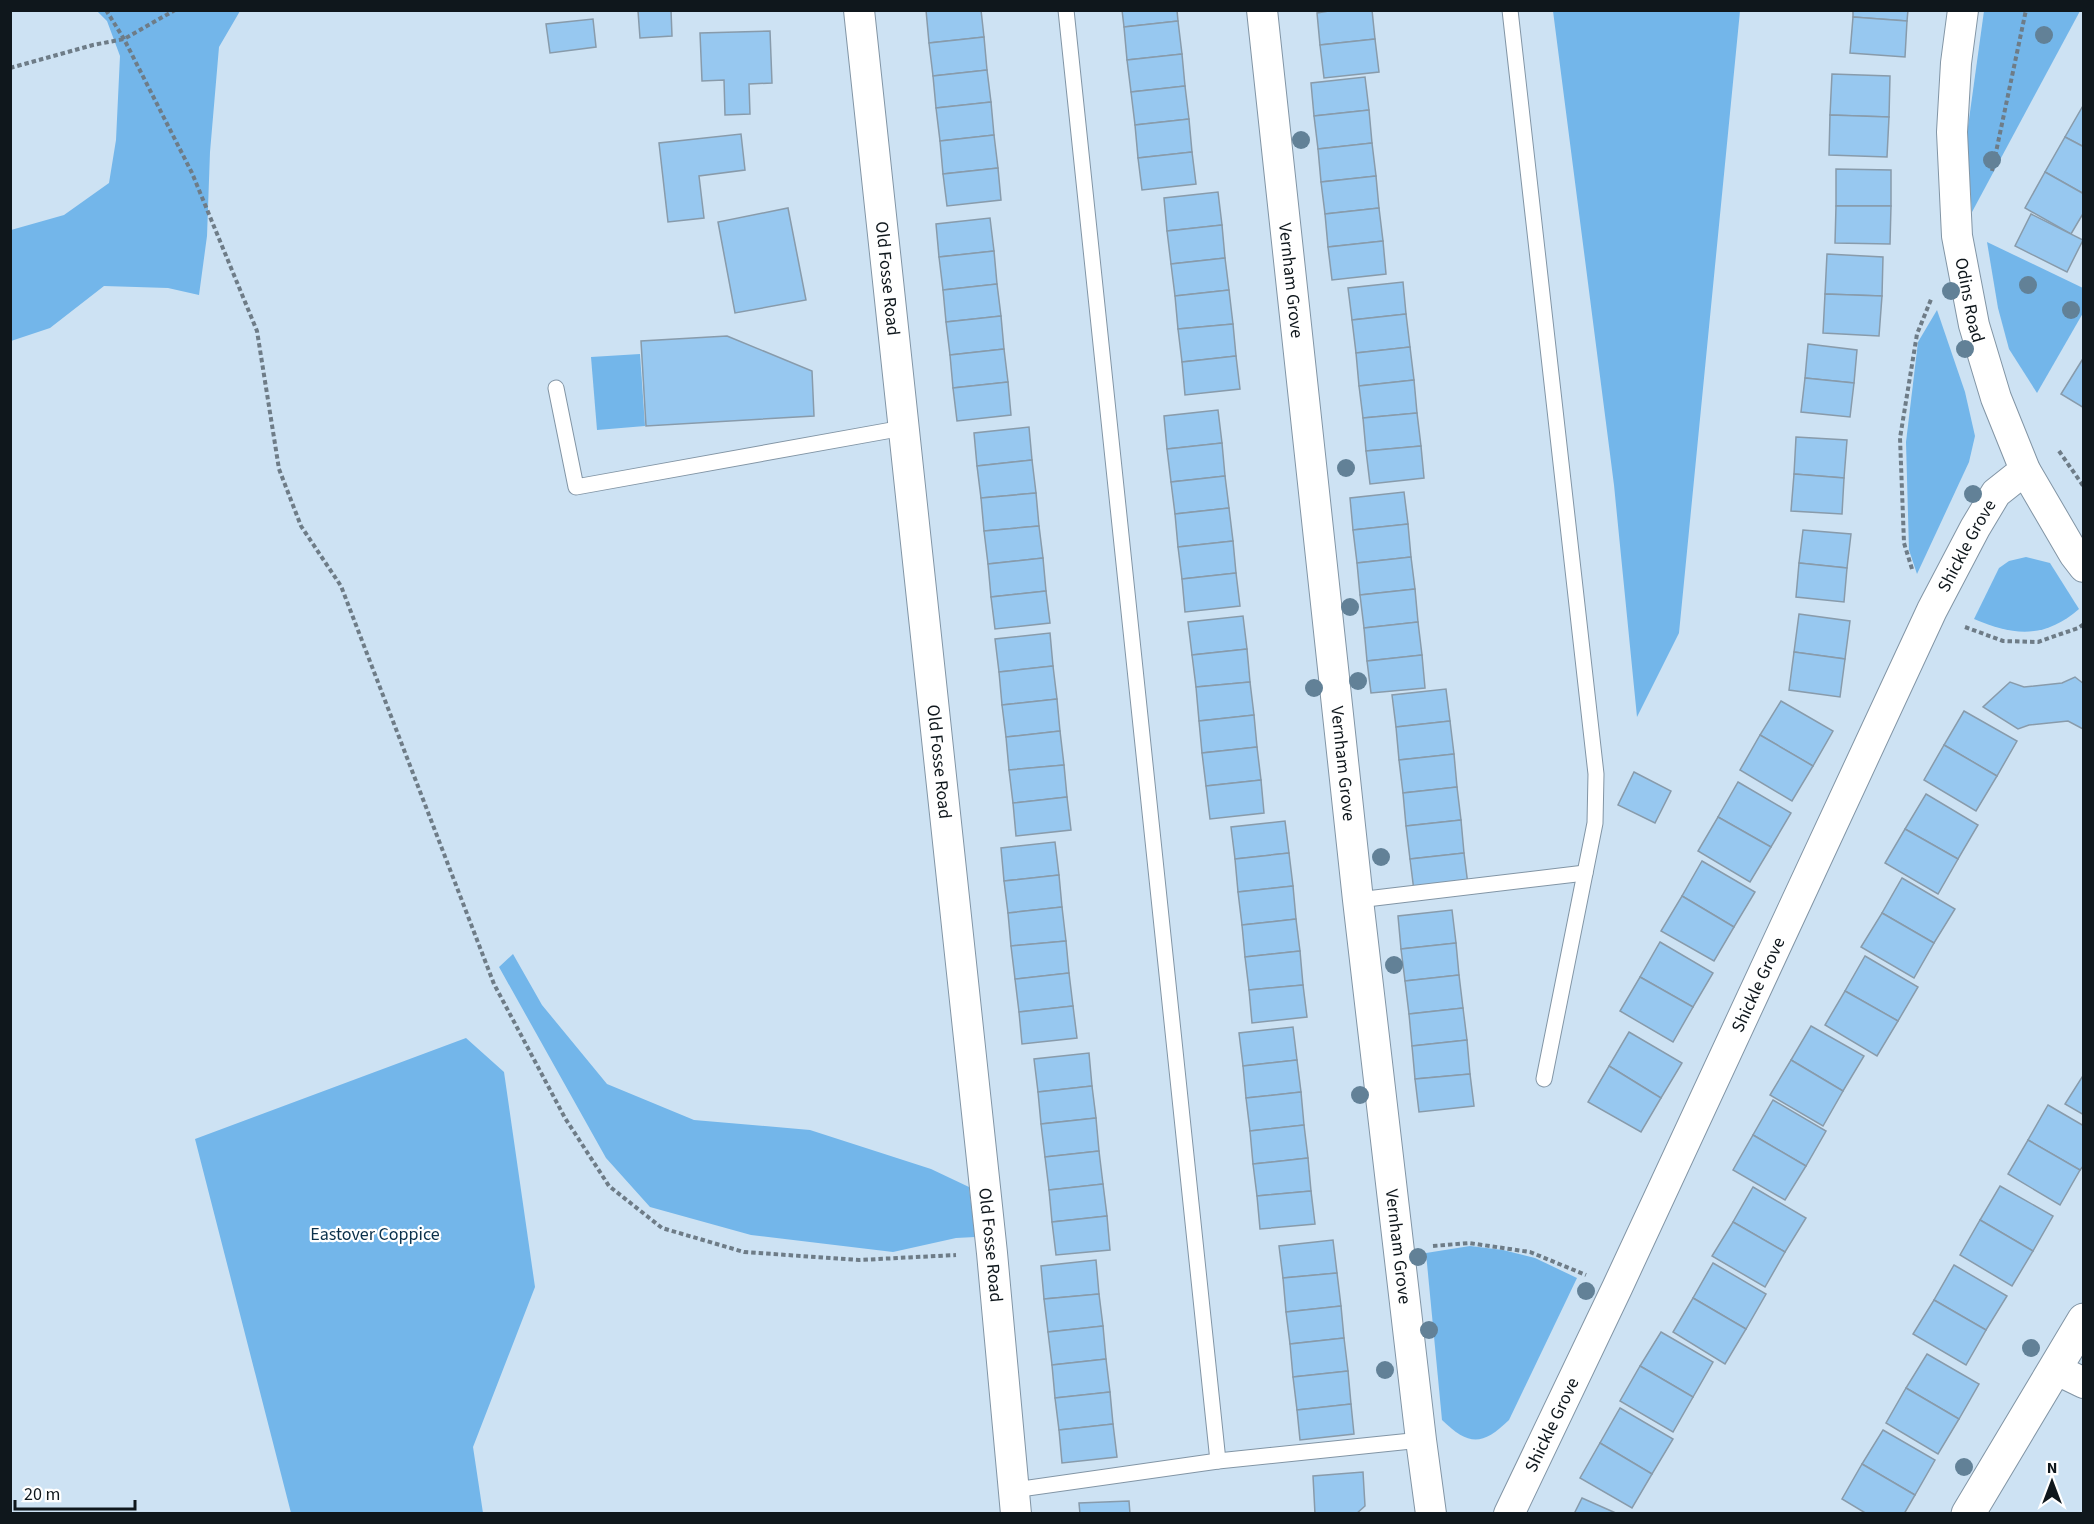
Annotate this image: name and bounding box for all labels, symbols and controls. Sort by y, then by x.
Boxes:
street label: Old Fosse Road [869,220,906,337]
street label: Vernham Grove [1272,222,1309,339]
street label: Odins Road [1948,256,1991,346]
street label: Shickle Grove [1931,495,2002,597]
street label: Old Fosse Road [920,703,957,820]
street label: Vernham Grove [1324,705,1361,823]
street label: Shickle Grove [1726,933,1791,1036]
street label: Old Fosse Road [972,1187,1008,1303]
street label: Vernham Grove [1379,1188,1417,1305]
park label: Eastover Coppice [310,1222,440,1247]
street label: Shickle Grove [1519,1373,1585,1476]
north arrow [2022,1452,2082,1512]
text: N [2047,1457,2057,1479]
scale bar [15,1473,135,1511]
text: 20 m [24,1482,60,1507]

